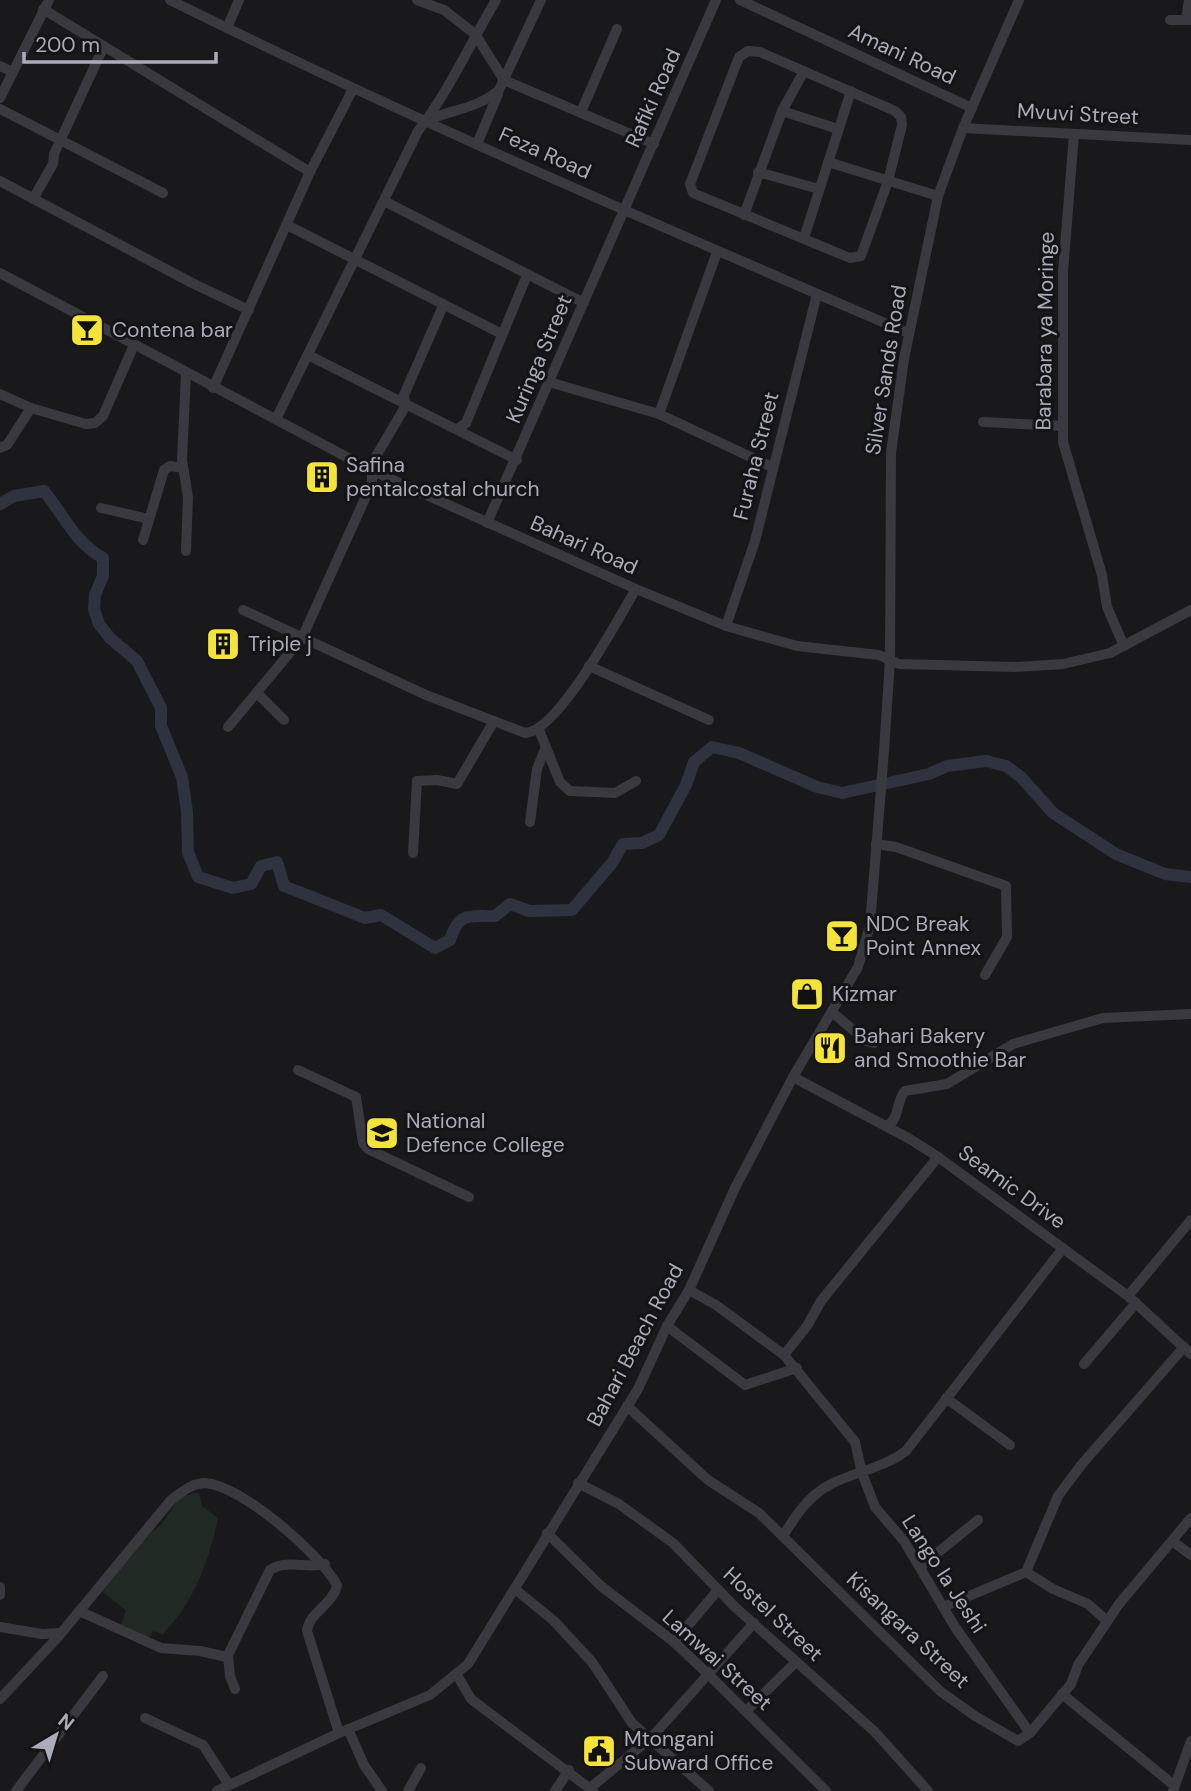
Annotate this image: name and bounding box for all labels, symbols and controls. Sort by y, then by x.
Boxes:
street label: Amani Road [844,17,960,91]
scale bar [24,21,217,65]
text: 200 m [35,31,100,59]
street label: Rafiki Road [619,44,687,152]
street label: Mvuvi Street [1016,97,1140,131]
street label: Feza Road [494,120,596,186]
street label: Barabara ya Moringe [1029,231,1061,431]
street label: Silver Sands Road [859,283,913,457]
street label: Kuringa Street [499,290,579,428]
bar icon: Contena bar [68,311,106,349]
place label: Contena bar [112,316,233,344]
street label: Furaha Street [727,389,785,523]
place label: Safina pentalcostal church [346,451,540,503]
building icon: Safina pentalcostal church [303,458,341,496]
street label: Bahari Road [526,509,642,581]
building icon: Triple j [204,625,242,663]
place label: Triple j [248,630,312,658]
place label: NDC Break Point Annex [866,910,981,962]
bar icon: NDC Break Point Annex [823,917,861,955]
shop icon: Kizmar [788,975,826,1013]
place label: Kizmar [832,980,897,1008]
place label: Bahari Bakery and Smoothie Bar [854,1022,1027,1074]
restaurant icon: Bahari Bakery and Smoothie Bar [811,1029,849,1067]
place label: National Defence College [406,1107,565,1159]
school or university icon: National Defence College [363,1114,401,1152]
street label: Seamic Drive [953,1138,1072,1236]
street label: Bahari Beach Road [580,1259,690,1431]
street label: Lango la Jeshi [895,1509,993,1639]
street label: Hostel Street [717,1561,829,1667]
street label: Kisangara Street [840,1566,976,1694]
street label: Lamwai Street [656,1603,778,1717]
north arrow [21,1700,91,1770]
text: N [53,1708,79,1736]
place label: Mtongani Subward Office [624,1725,773,1777]
public building icon: Mtongani Subward Office [580,1732,618,1770]

